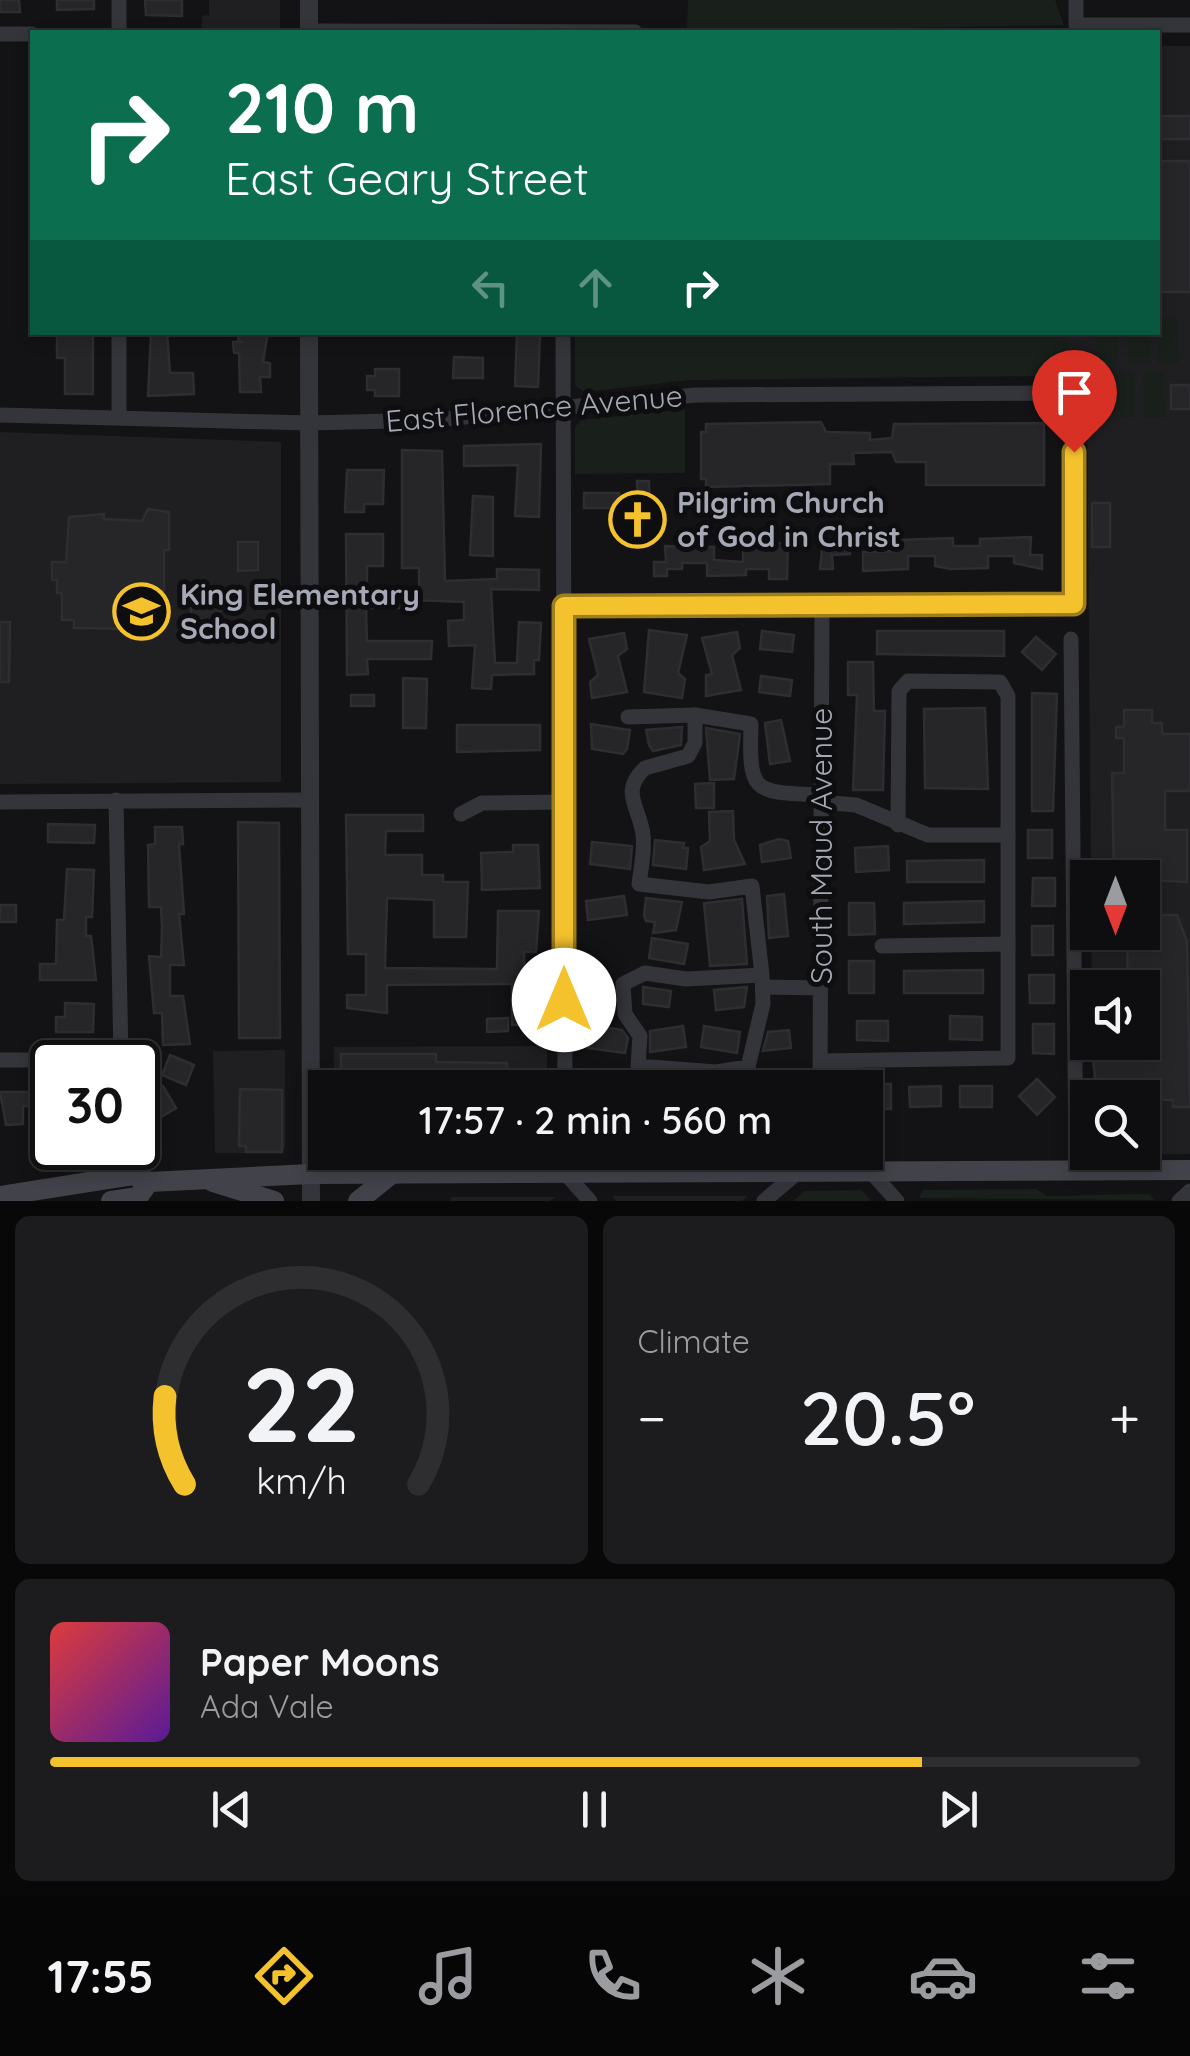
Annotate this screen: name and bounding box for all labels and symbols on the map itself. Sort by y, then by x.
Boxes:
pin [1032,350,1117,453]
street label: East Florence Avenue [384,376,684,440]
place label: Pilgrim Church of God in Christ [677,483,901,555]
church icon: Pilgrim Church of God in Christ [608,489,668,549]
place label: King Elementary School [180,575,420,647]
school or university icon: King Elementary School [111,581,171,641]
street label: South Maud Avenue [802,708,840,984]
north arrow [1070,860,1160,950]
position arrow [512,948,616,1052]
speed limit sign: 30 [30,1040,160,1170]

